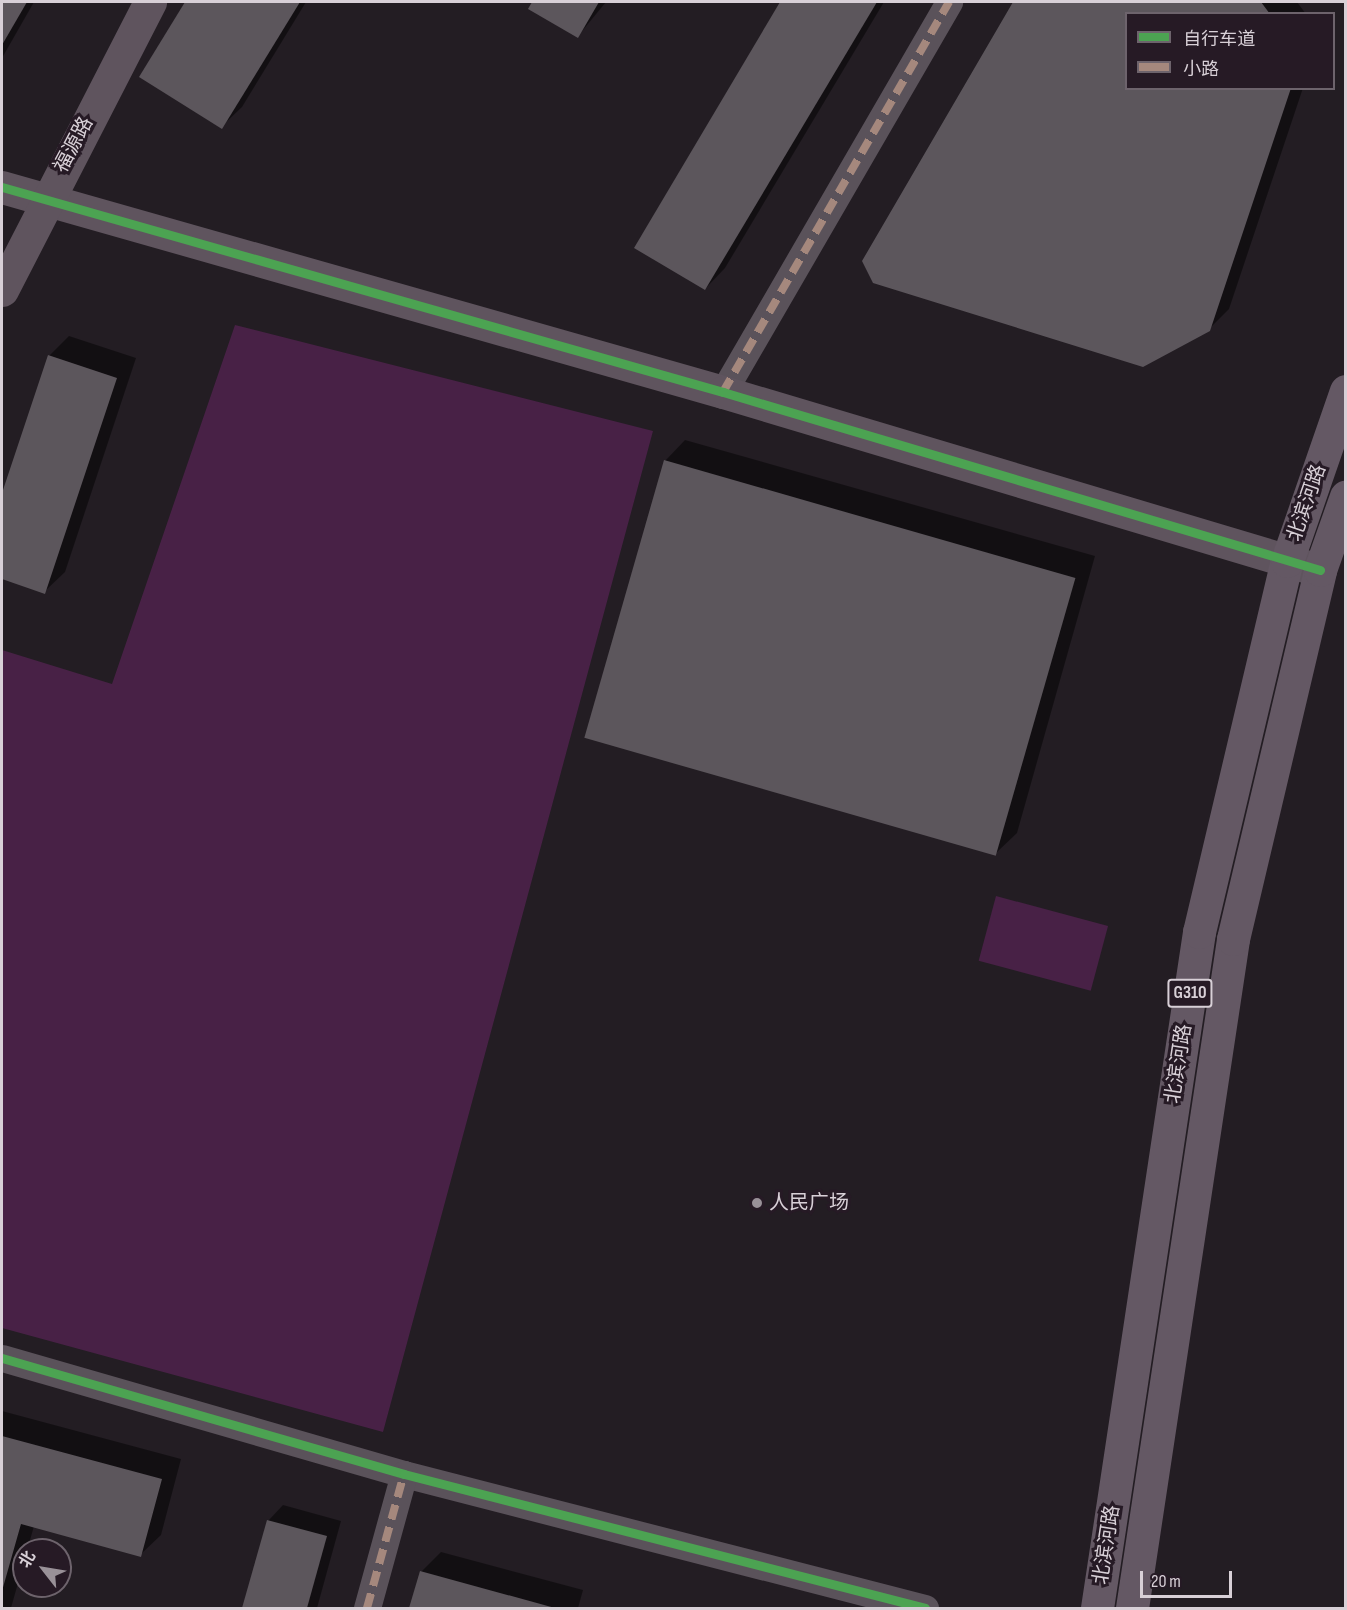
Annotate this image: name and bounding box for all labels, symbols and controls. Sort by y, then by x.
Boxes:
legend [1125,12,1335,90]
text: 自行车道 [1183,29,1255,50]
text: 小路 [1183,59,1219,80]
street label: 福源路 [49,113,99,177]
street label: 北滨河路 [1283,461,1331,545]
road number: G310 [1166,978,1214,1008]
street label: 北滨河路 [1161,1023,1197,1105]
place label: 人民广场 [769,1191,849,1215]
marker: 人民广场 [750,1196,764,1210]
street label: 北滨河路 [1089,1504,1125,1586]
north arrow [12,1538,72,1598]
text: 北 [16,1548,40,1571]
scale bar [1143,1559,1234,1597]
text: 20 m [1151,1571,1181,1592]

